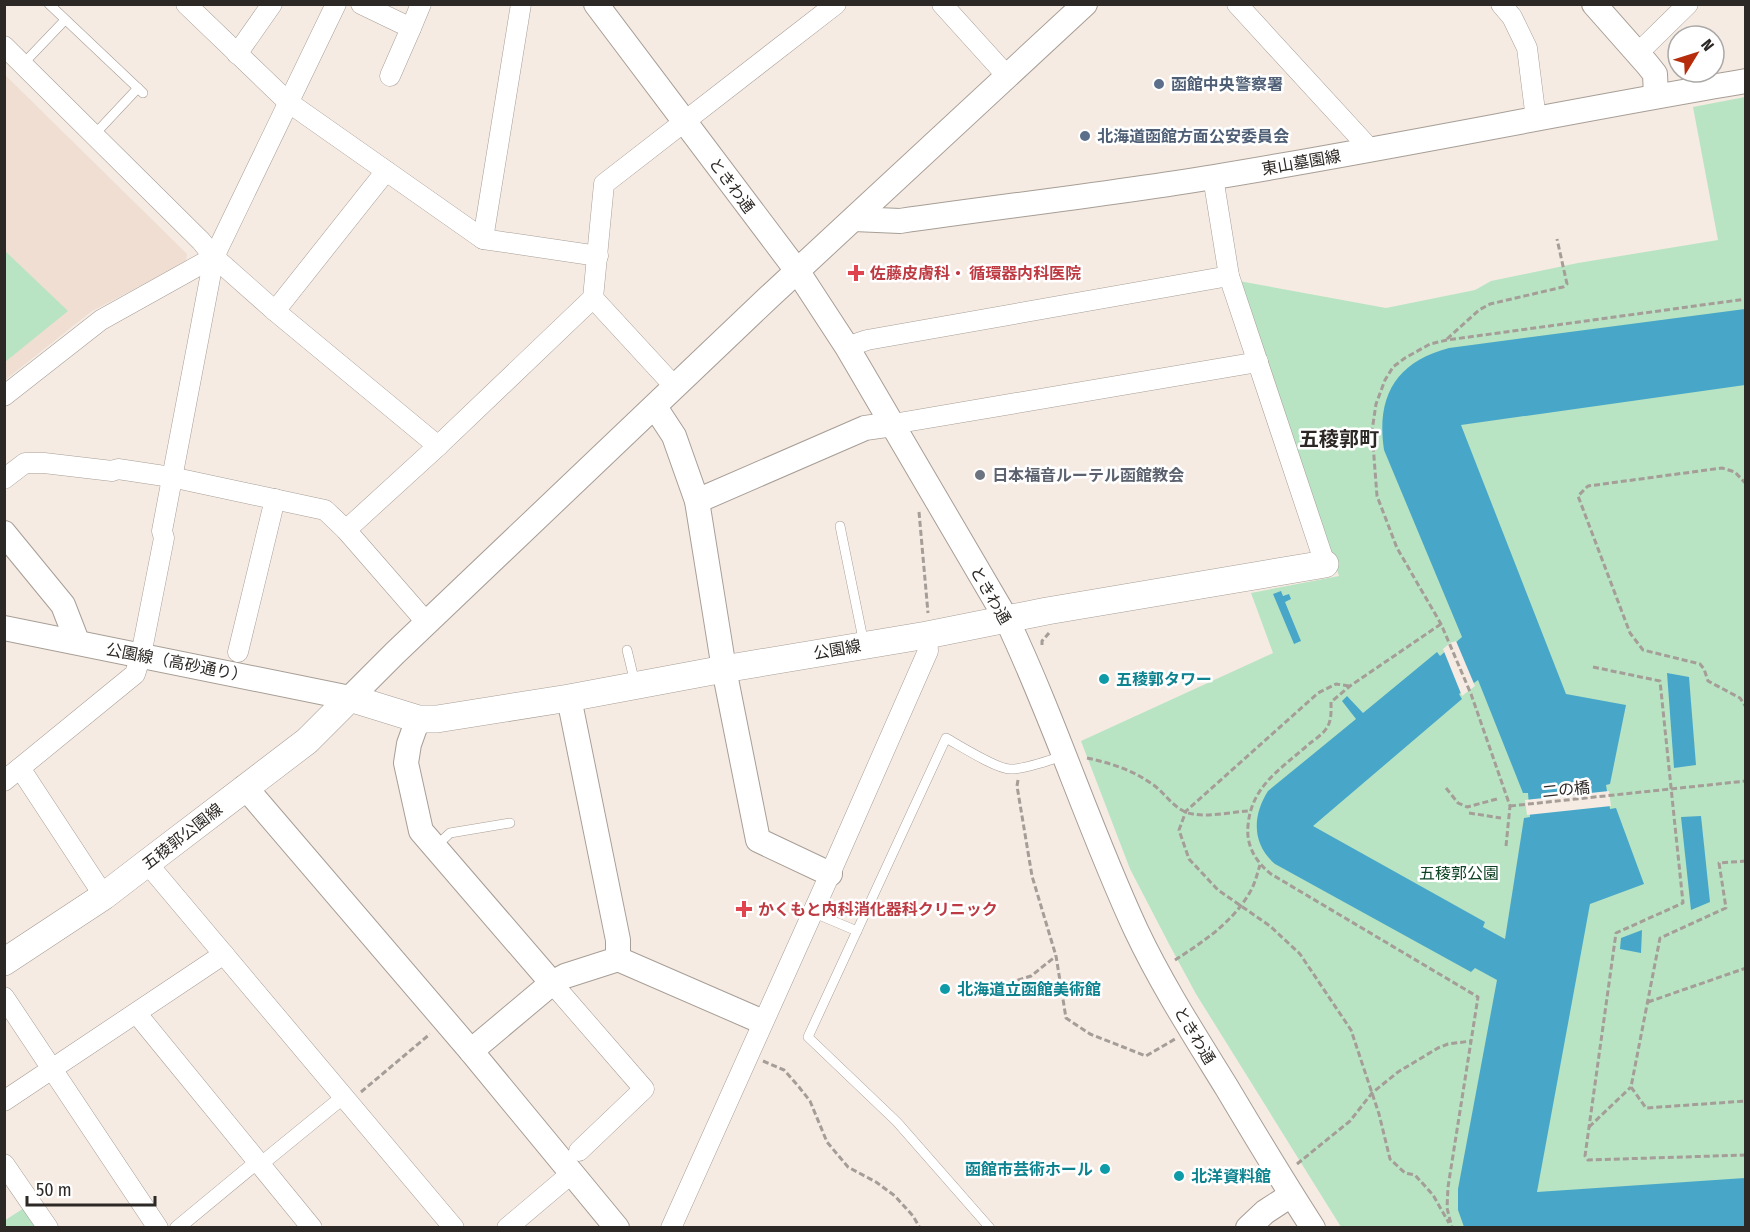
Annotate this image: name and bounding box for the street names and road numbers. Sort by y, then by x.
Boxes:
street label: 東山墓園線 [1260,146,1342,179]
street label: ときわ通 [705,154,758,217]
street label: ときわ通 [966,563,1015,628]
street label: 公園線 [812,636,862,663]
street label: 公園線（高砂通り） [104,639,249,686]
street label: 二の橋 [1541,778,1591,801]
street label: 五稜郭公園線 [139,799,226,873]
street label: ときわ通 [1170,1003,1219,1068]

